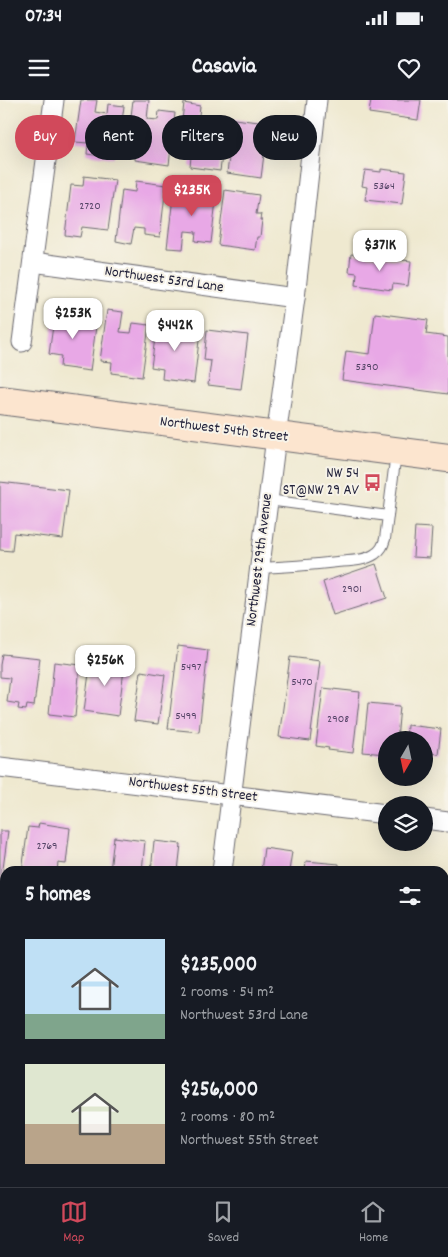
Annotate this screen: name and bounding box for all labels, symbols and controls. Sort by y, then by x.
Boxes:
text: 07:34 [25,4,62,31]
text: Casavia [192,52,256,83]
icon: menu [25,54,53,82]
icon: heart [395,54,423,82]
chip: Buy [15,115,75,160]
chip: Rent [85,115,152,160]
chip: Filters [162,115,243,160]
chip: New [253,115,317,160]
pin: $235K [157,174,227,217]
house number: 5364 [373,178,395,195]
text: $235K [173,179,211,202]
house number: 2720 [79,198,101,215]
pin: $371K [345,230,415,272]
text: $371K [364,234,396,257]
street label: Northwest 53rd Lane [103,261,225,299]
pin: $253K [38,298,108,340]
text: $253K [54,302,92,325]
pin: $442K [140,310,210,352]
text: $442K [157,314,193,337]
house number: 5390 [356,359,378,376]
street label: Northwest 54th Street [159,411,290,449]
place label: NW 54 ST@NW 29 AV [283,463,360,502]
bus stop icon: NW 54 ST@NW 29 AV [363,473,383,493]
street label: Northwest 29th Avenue [241,492,279,628]
house number: 2901 [342,581,362,598]
pin: $256K [70,644,140,687]
text: $256K [86,649,124,672]
house number: 5497 [181,659,202,676]
house number: 5470 [291,674,313,691]
house number: 5499 [175,708,197,725]
house number: 2908 [327,711,349,728]
north arrow [378,731,432,786]
map controls [378,731,433,851]
street label: Northwest 55th Street [127,771,259,809]
button: layers [378,796,433,851]
house number: 2769 [36,838,58,855]
text: 5 homes [25,881,91,911]
icon: filters [396,882,424,910]
text: $235,000 [180,951,257,981]
icon: home [65,959,125,1019]
text: 2 rooms · 54 m² [180,981,274,1004]
text: Northwest 53rd Lane [180,1004,308,1027]
text: $256,000 [180,1076,258,1106]
icon: home [65,1084,125,1144]
text: 2 rooms · 80 m² [180,1106,275,1129]
text: Northwest 55th Street [180,1129,318,1152]
tab: Map [60,1198,88,1248]
tab: Saved [208,1198,239,1248]
tab: Home [359,1198,388,1248]

